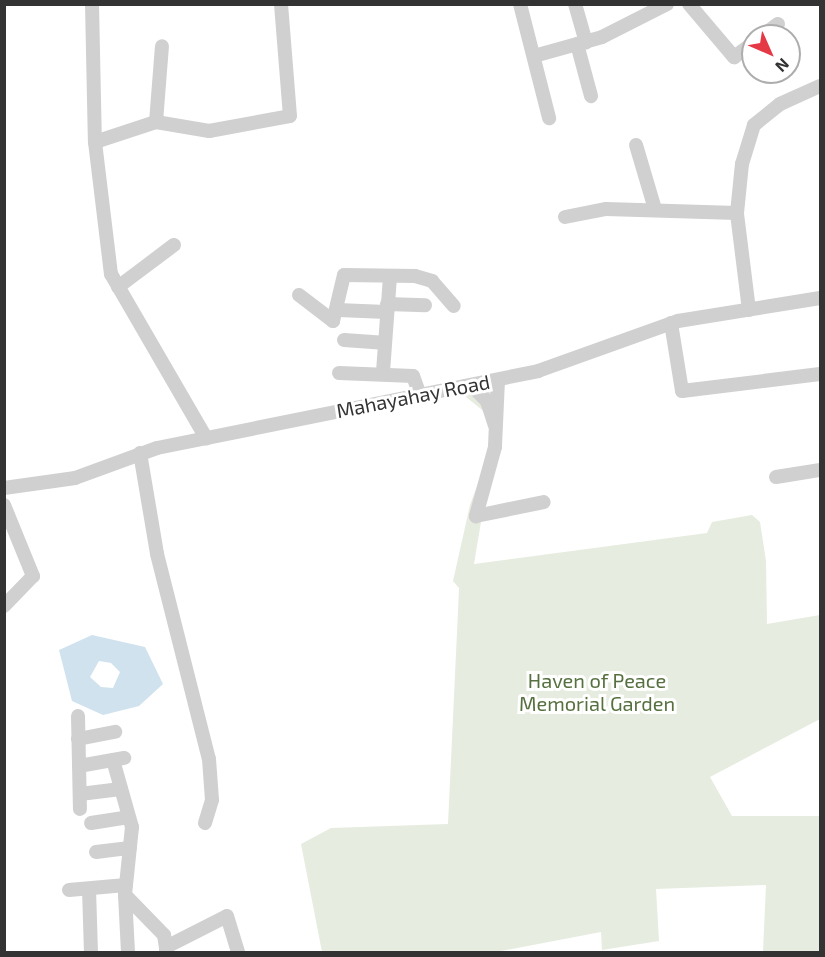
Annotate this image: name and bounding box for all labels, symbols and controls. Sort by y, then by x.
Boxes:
north arrow [741,24,801,84]
text: N [772,55,793,76]
street label: Mahayahay Road [334,369,492,423]
park label: Haven of Peace Memorial Garden [519,669,675,716]

